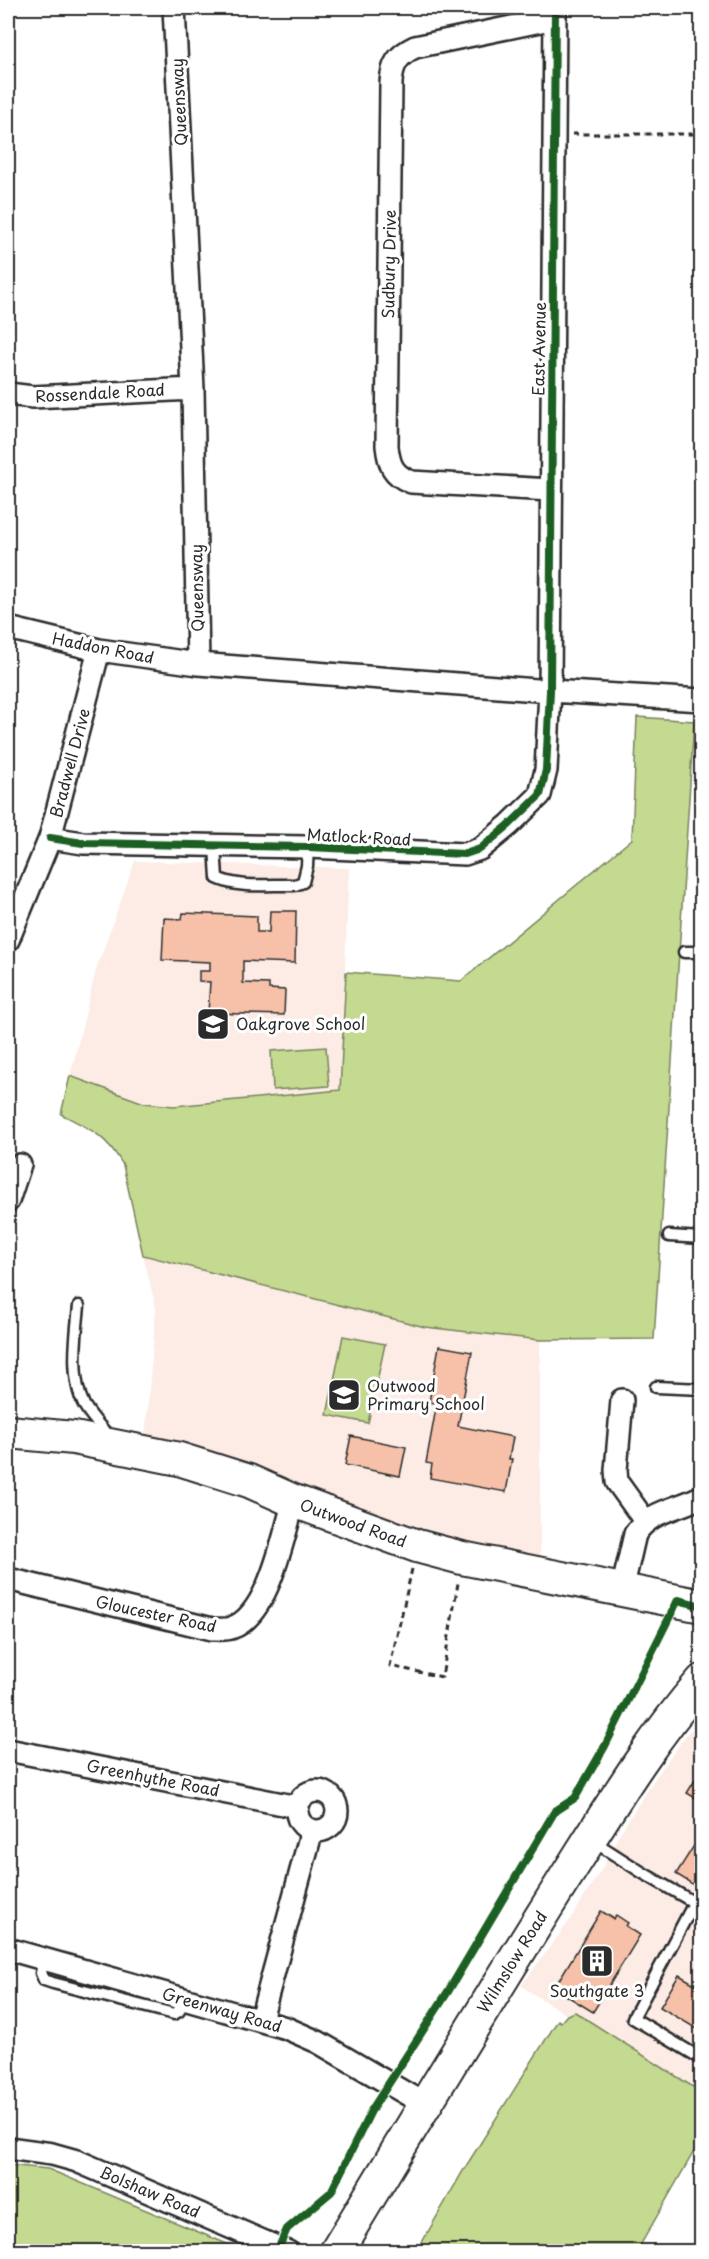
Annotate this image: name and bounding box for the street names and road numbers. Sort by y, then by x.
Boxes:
street label: Queensway [164,58,192,146]
street label: Sudbury Drive [375,209,401,319]
street label: East Avenue [525,302,551,396]
street label: Rossendale Road [35,377,165,407]
street label: Queensway [183,544,209,632]
street label: Haddon Road [50,625,156,669]
street label: Bradwell Drive [43,705,95,820]
street label: Matlock Road [306,821,412,851]
street label: Outwood Road [297,1492,410,1552]
street label: Gloucester Road [94,1589,219,1638]
street label: Greenhythe Road [85,1752,222,1802]
street label: Wilmslow Road [470,1906,552,2017]
street label: Greenway Road [160,1980,285,2038]
street label: Bolshaw Road [96,2159,204,2223]

